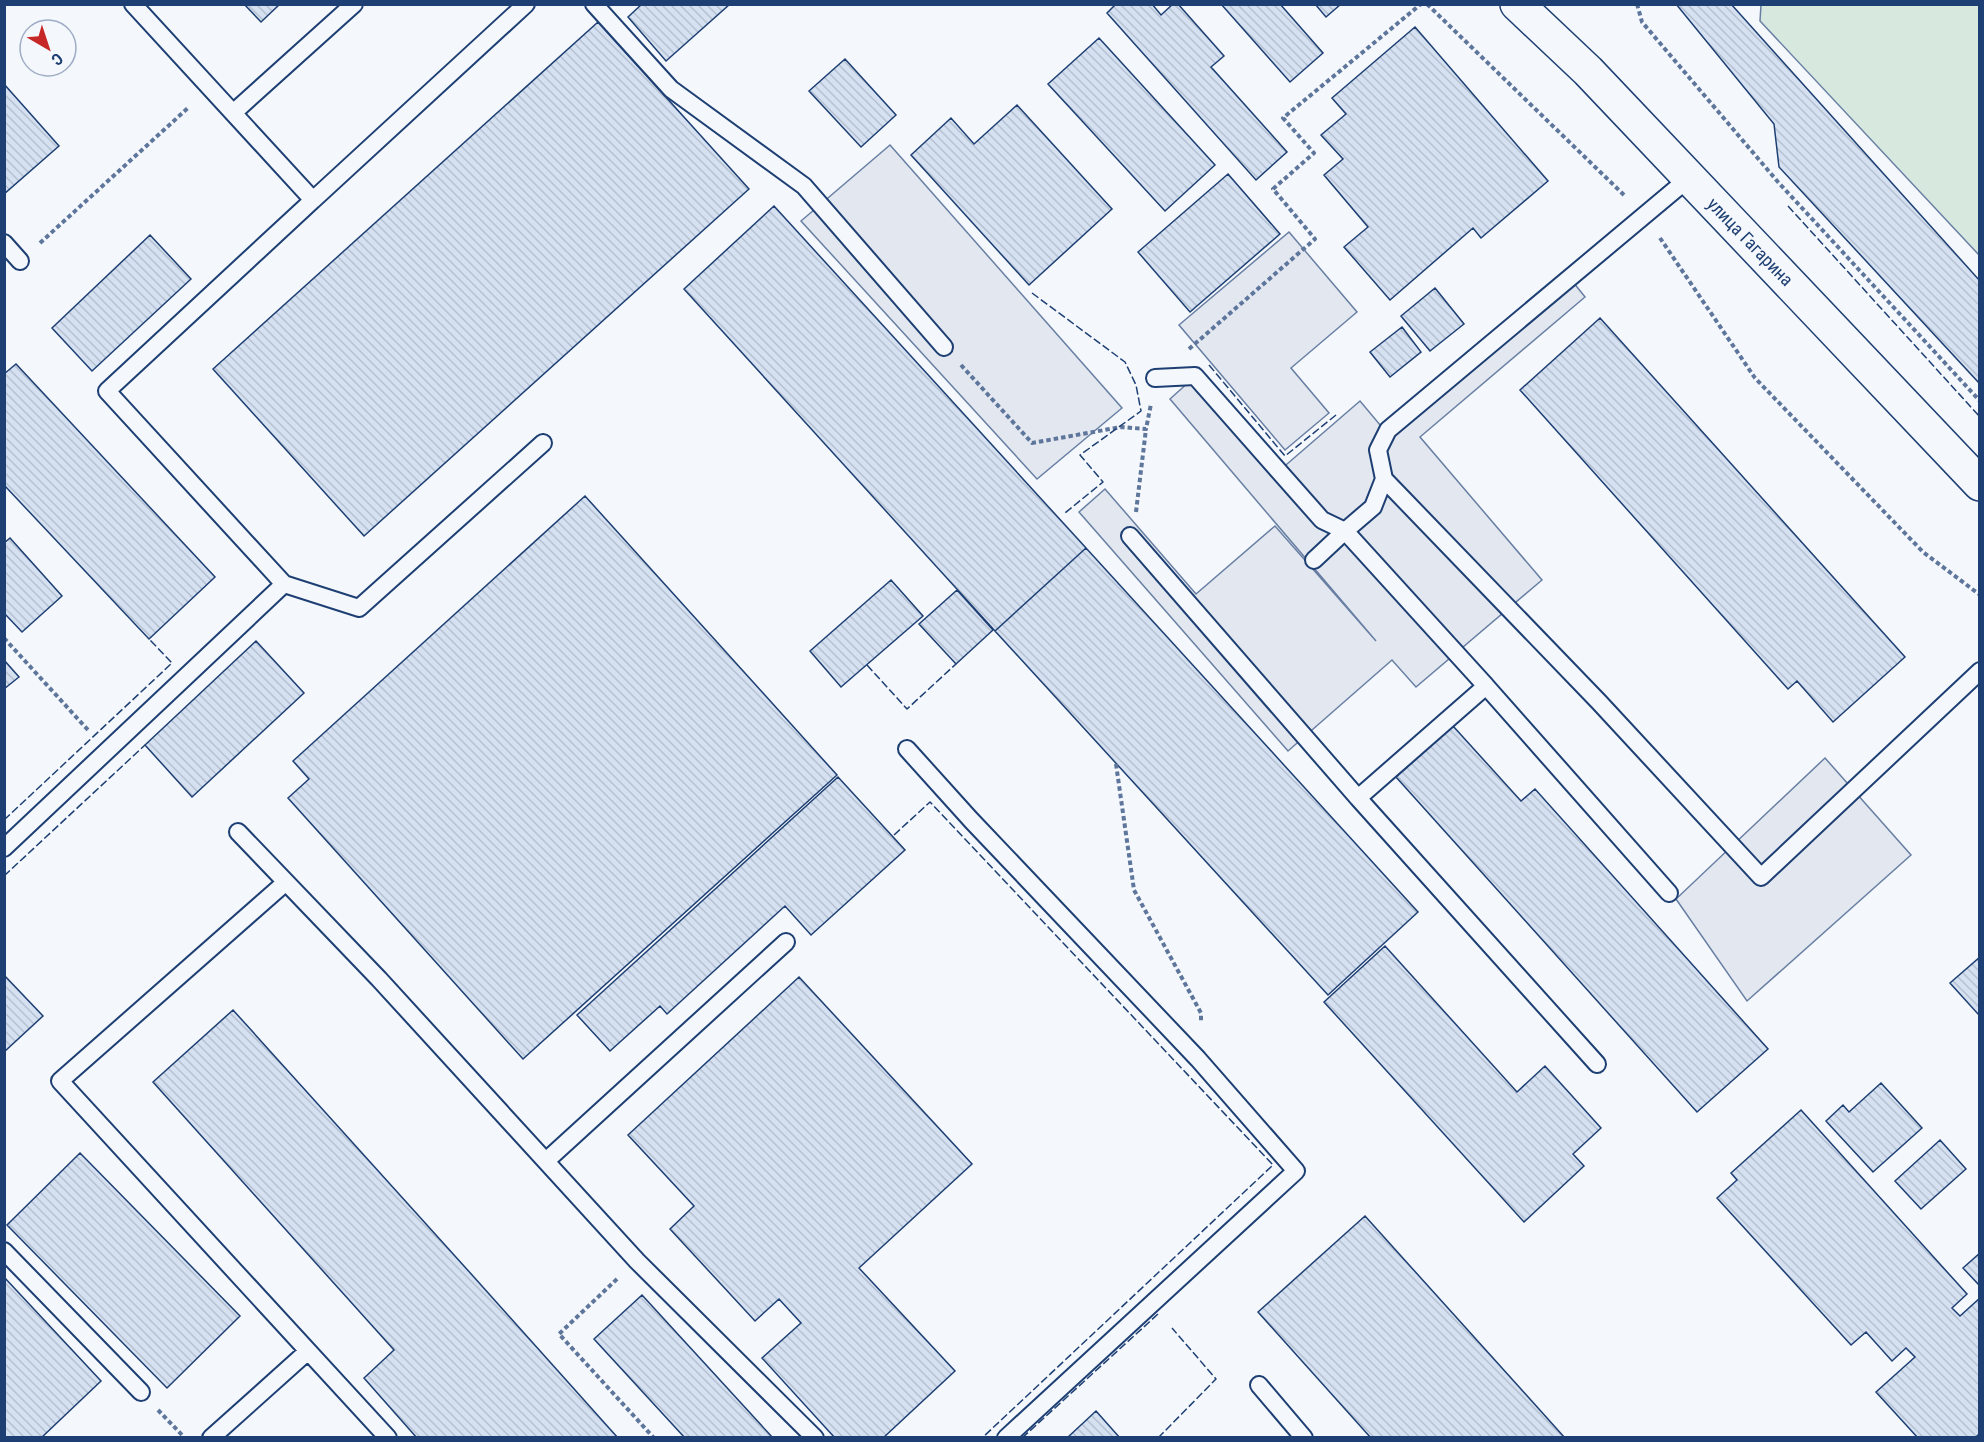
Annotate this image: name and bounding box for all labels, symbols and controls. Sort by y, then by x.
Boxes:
north arrow [18,18,78,78]
text: С [48,49,67,70]
street label: улица Гагарина [1703,193,1798,290]

